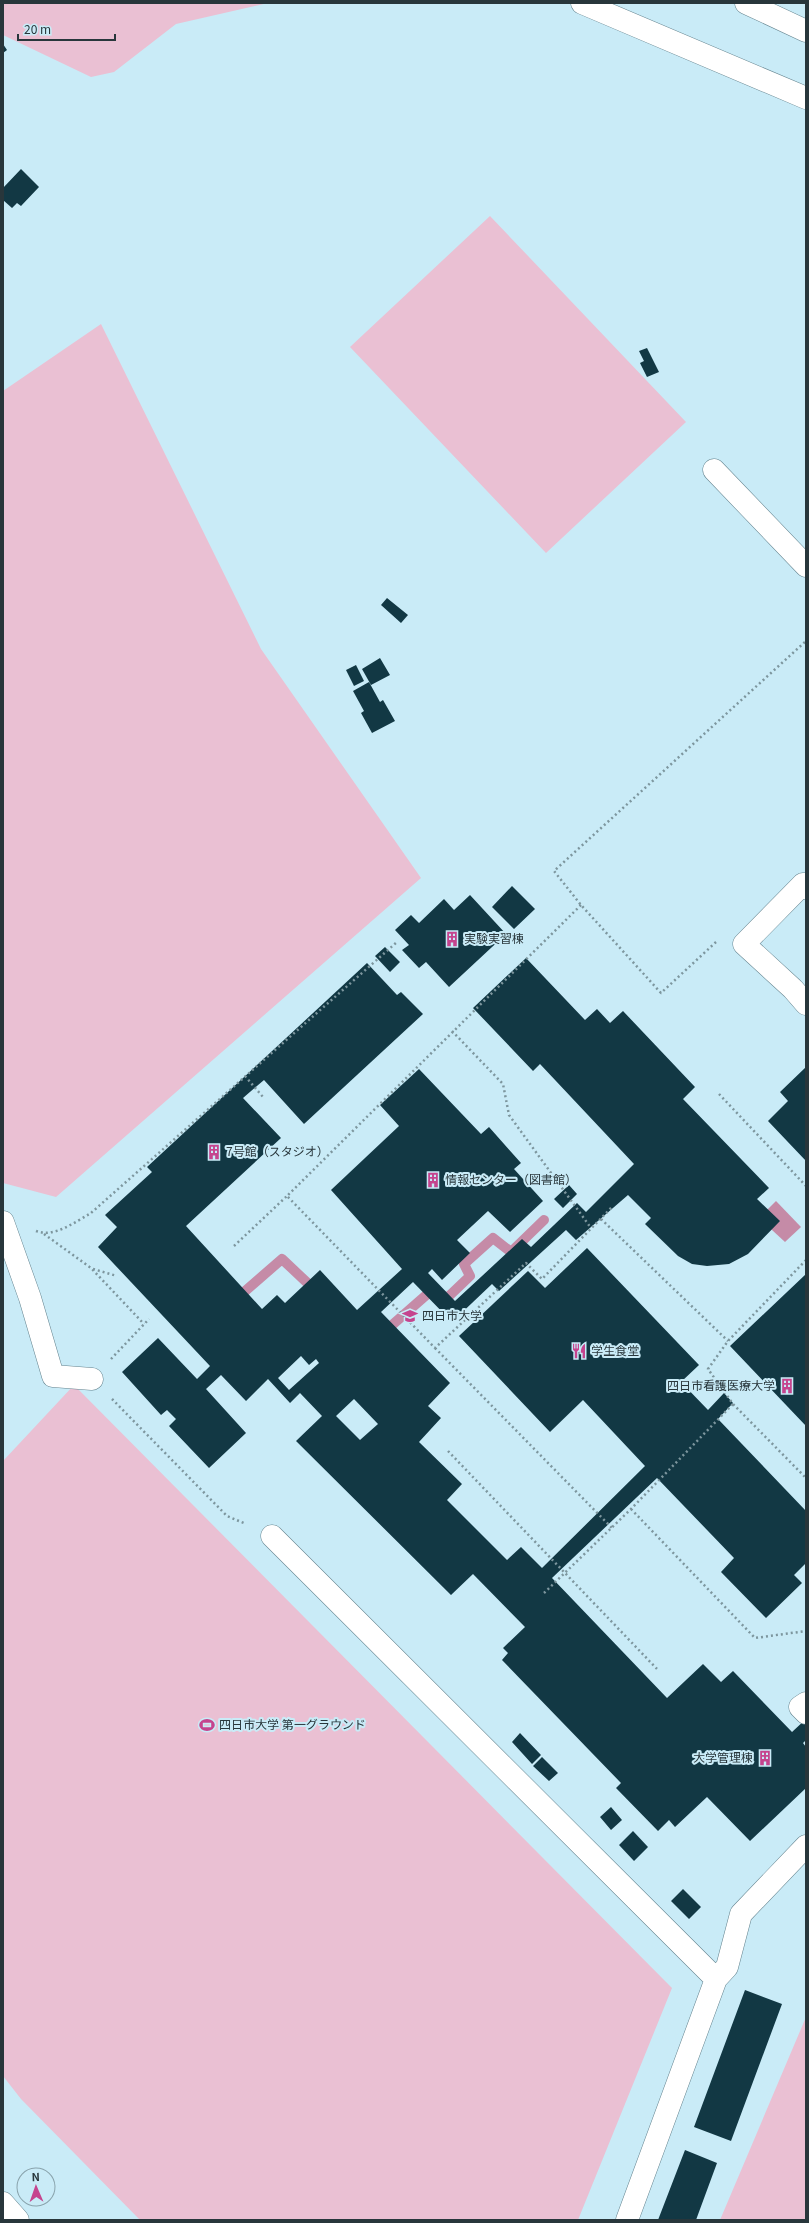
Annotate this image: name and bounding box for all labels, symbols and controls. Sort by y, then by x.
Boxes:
scale bar [18,16,115,42]
text: 20 m [24,20,51,37]
place label: 実験実習棟 [464,929,524,946]
building icon: 実験実習棟 [443,930,461,948]
place label: 7号館（スタジオ） [226,1142,329,1159]
building icon: 7号館（スタジオ） [205,1143,223,1161]
place label: 情報センター（図書館） [445,1170,577,1187]
building icon: 情報センター（図書館） [424,1171,442,1189]
place label: 四日市大学 [422,1306,482,1323]
school or university icon: 四日市大学 [401,1307,419,1325]
place label: 学生食堂 [591,1341,639,1358]
restaurant icon: 学生食堂 [570,1342,588,1360]
place label: 四日市看護医療大学 [667,1376,775,1393]
building icon: 四日市看護医療大学 [778,1377,796,1395]
place label: 四日市大学 第一グラウンド [219,1715,366,1732]
sports icon: 四日市大学 第一グラウンド [198,1716,216,1734]
place label: 大学管理棟 [693,1748,753,1765]
building icon: 大学管理棟 [756,1749,774,1767]
north arrow [16,2167,56,2207]
text: N [31,2168,40,2184]

